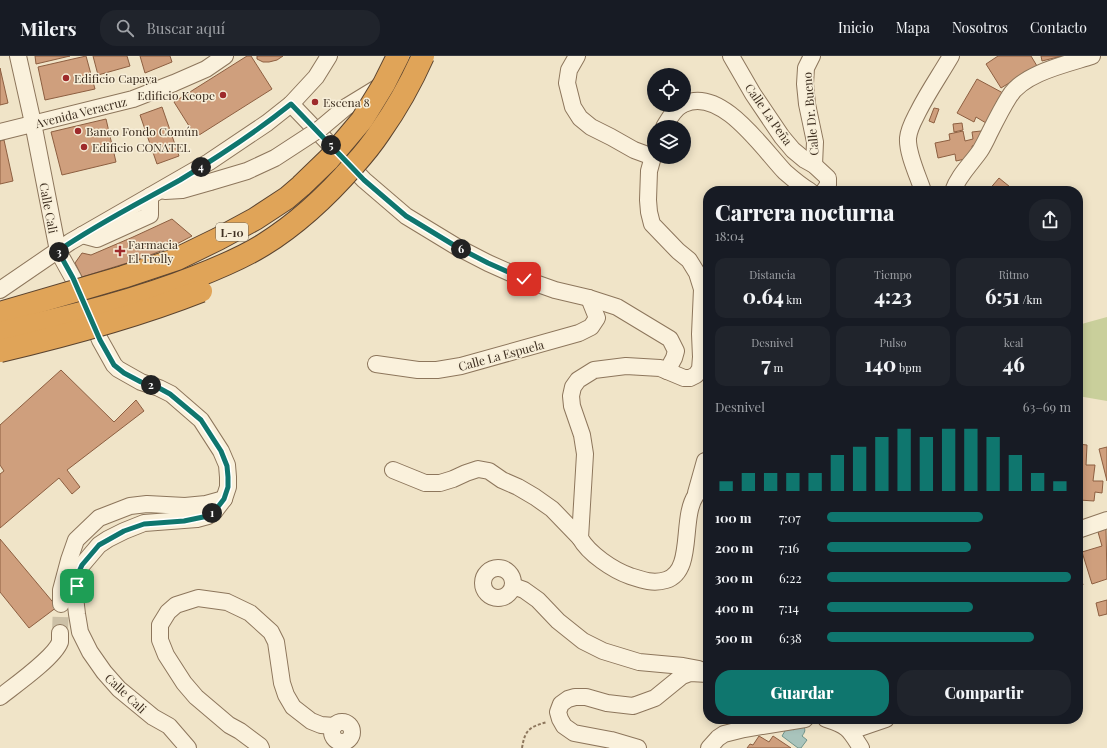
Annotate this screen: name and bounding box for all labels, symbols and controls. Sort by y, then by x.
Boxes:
search box [100,10,380,46]
text: Milers [20,15,76,41]
icon: search [114,17,136,39]
text: Buscar aquí [146,18,225,38]
text: Inicio [838,18,874,37]
text: Mapa [896,18,930,37]
text: Nosotros [952,18,1008,37]
text: Contacto [1030,18,1087,37]
map controls [647,68,691,164]
button: locate [647,68,691,112]
place label: Edificio Capaya [74,70,157,86]
street label: Calle Dr. Bueno [798,71,822,156]
marker: Edificio Capaya [61,73,71,83]
street label: Calle La Peña [742,80,796,148]
place label: Edificio Keope [137,87,215,103]
marker: Edificio Keope [218,90,228,100]
street label: Avenida Veracruz [33,93,129,131]
place label: Escena 8 [323,94,370,110]
marker: Escena 8 [310,97,320,107]
button: layers [647,120,691,164]
place label: Banco Fondo Común [86,123,198,139]
marker: Banco Fondo Común [73,126,83,136]
pin: 5 [321,135,341,155]
text: 5 [328,137,334,152]
place label: Edificio CONATEL [92,139,190,155]
marker: Edificio CONATEL [79,142,89,152]
pin: 4 [191,157,211,177]
text: 4 [198,159,204,174]
street label: Calle Cali [36,181,62,235]
text: Carrera nocturna [715,197,895,227]
button: share [1029,199,1071,241]
road number: L-10 [216,223,248,241]
text: 18:04 [715,227,744,244]
place label: Farmacia El Trolly [128,236,178,266]
pin: 6 [451,239,471,259]
text: 6 [458,241,464,256]
pin: 3 [49,242,69,262]
text: 3 [56,244,62,259]
marker: Farmacia El Trolly [115,246,125,256]
pin [507,262,541,296]
text: Distancia [749,267,795,282]
text: Tiempo [874,267,912,282]
text: Ritmo [999,267,1029,282]
icon: check [513,268,535,290]
text: 0.64 [743,282,784,309]
text: 4:23 [874,282,912,309]
text: 6:51 [985,282,1020,309]
text: km [784,292,802,307]
text: /km [1020,292,1042,307]
text: Desnivel [751,335,793,350]
text: Pulso [880,335,906,350]
text: kcal [1004,335,1024,350]
street label: Calle La Espuela [456,336,546,374]
text: 7 [761,350,771,377]
text: 140 [865,350,896,377]
text: 46 [1003,350,1025,377]
text: m [771,360,783,375]
text: bpm [896,360,921,375]
pin: 2 [141,375,161,395]
text: 2 [148,377,154,392]
text: Desnivel [715,398,765,415]
text: 63–69 m [1023,398,1071,415]
pin: 1 [202,503,222,523]
text: 1 [210,505,214,520]
text: 100 m [715,509,752,526]
text: 7:07 [779,509,801,526]
text: 200 m [715,539,753,556]
text: 7:16 [779,539,799,556]
pin [60,569,94,603]
text: 300 m [715,569,753,586]
text: 6:22 [779,569,802,586]
icon: arrive [66,575,88,597]
text: 400 m [715,599,753,616]
text: 7:14 [779,599,799,616]
text: 500 m [715,629,753,646]
text: 6:38 [779,629,802,646]
street label: Calle Cali [102,670,151,717]
button: Guardar [715,670,889,716]
button: Compartir [897,670,1071,716]

